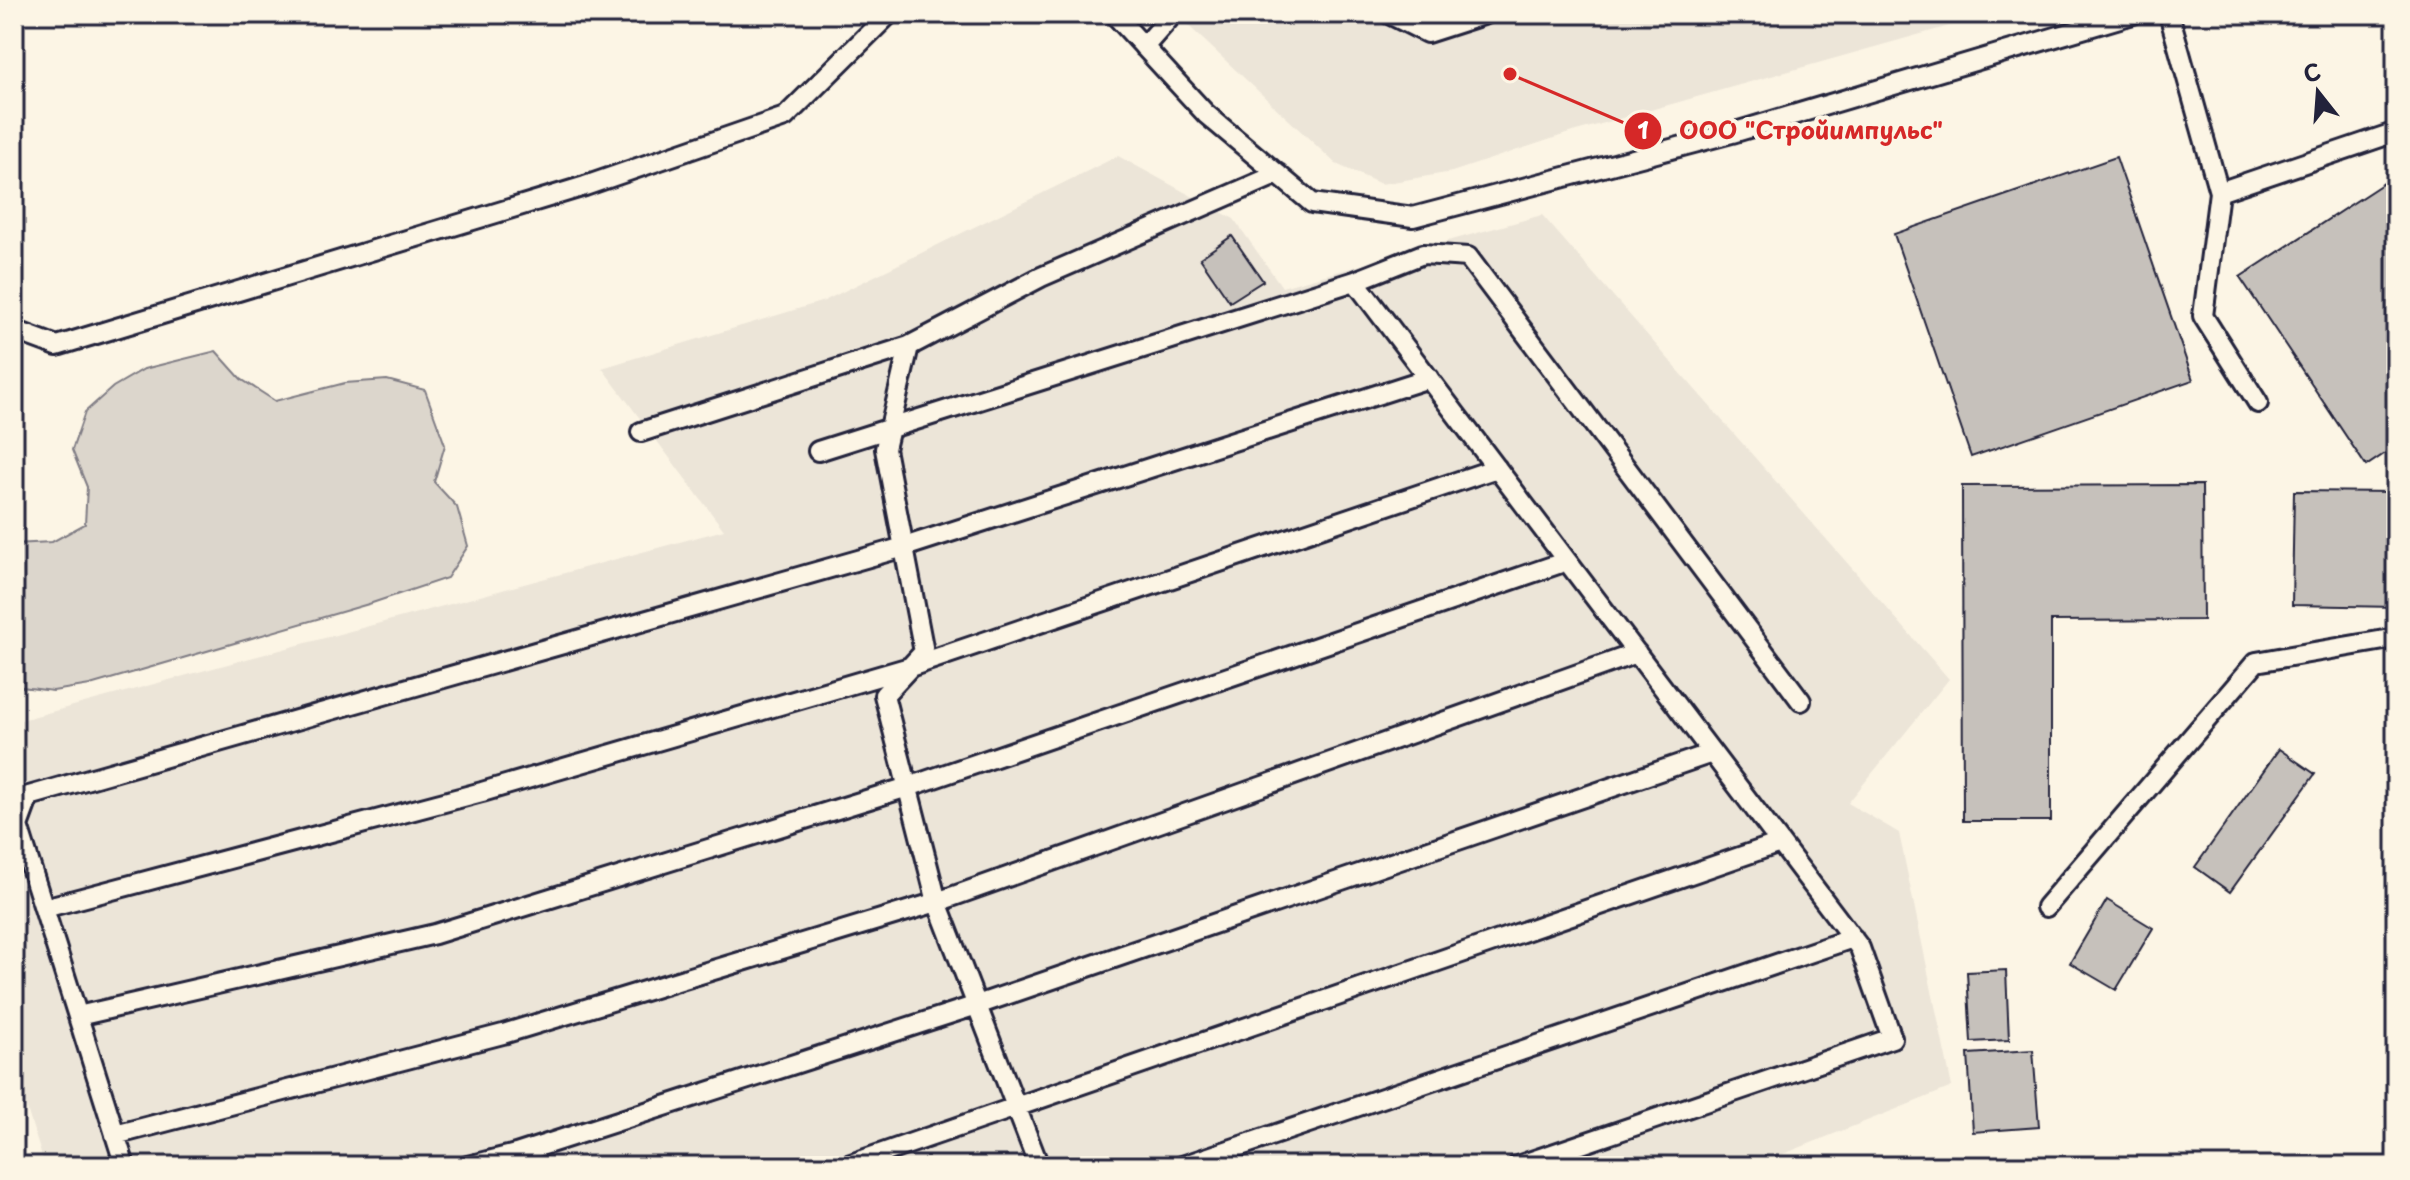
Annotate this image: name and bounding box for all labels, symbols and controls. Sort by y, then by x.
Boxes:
north arrow [2278,52,2358,132]
text: С [2299,53,2324,90]
callout: ООО "Стройимпульс" [1623,107,1959,155]
text: 1 [1637,111,1649,147]
text: ООО "Стройимпульс" [1679,111,1943,147]

